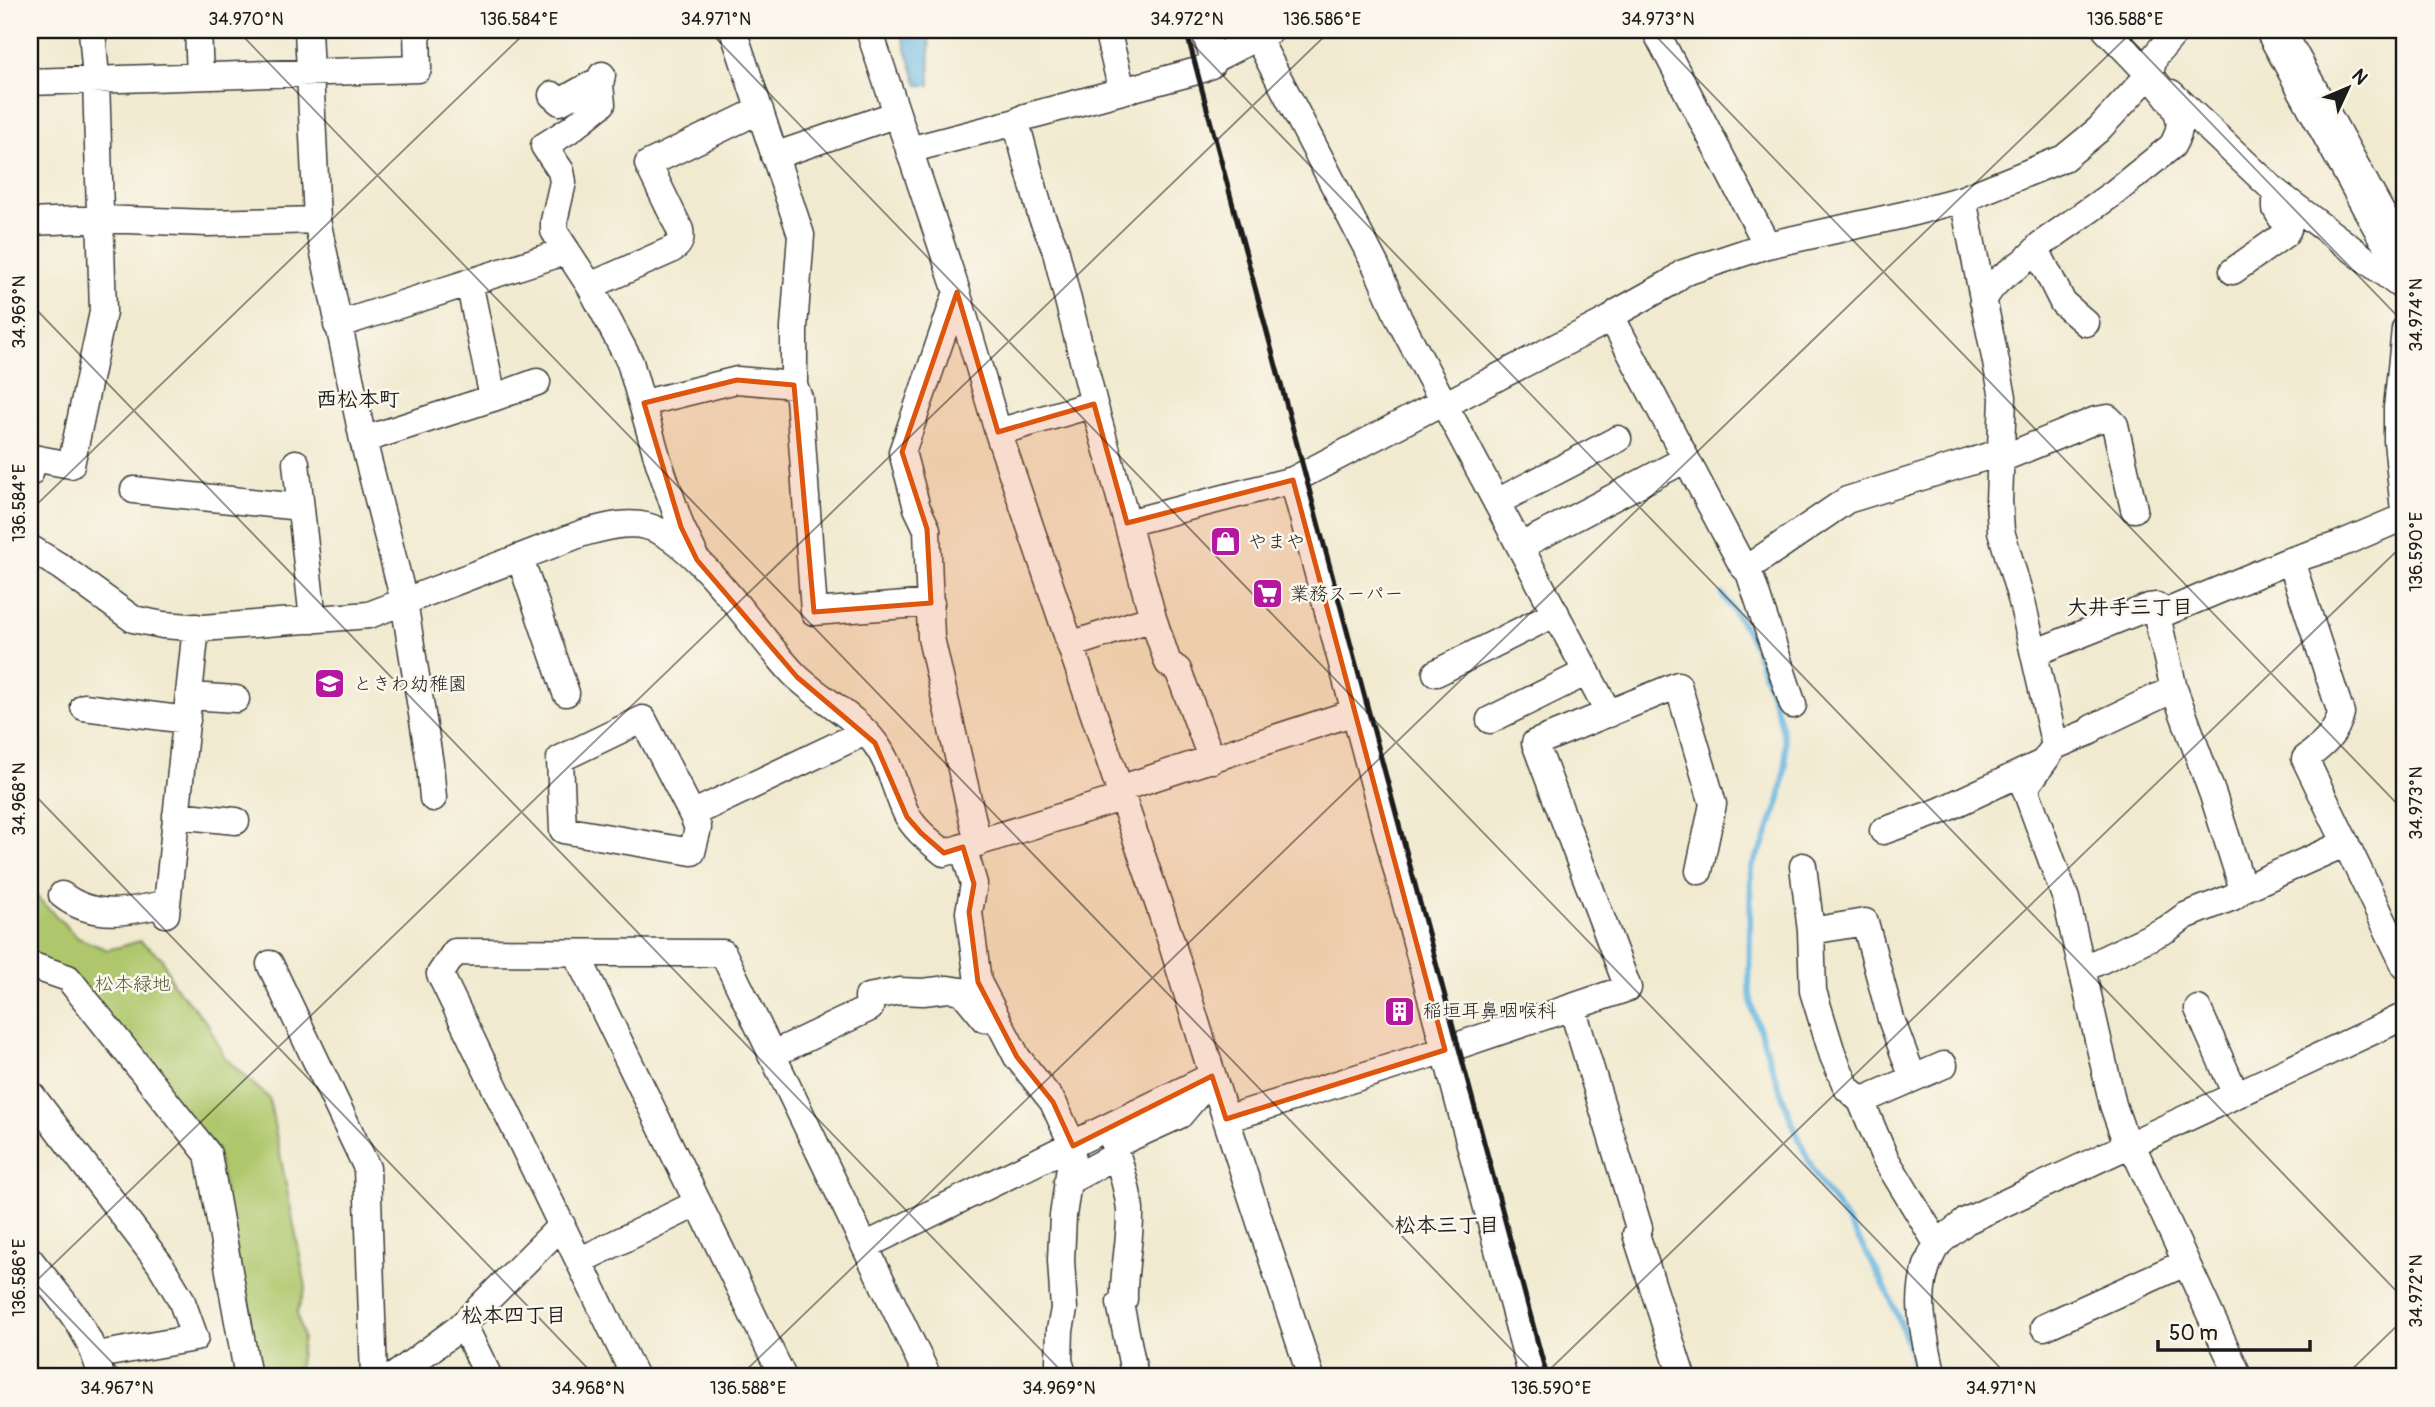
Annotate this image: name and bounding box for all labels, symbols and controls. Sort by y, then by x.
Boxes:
text: 34.970°N [208,8,284,31]
text: 136.584°E [480,8,558,31]
text: 34.971°N [681,8,751,31]
text: 34.972°N [1150,8,1224,31]
text: 136.586°E [1283,8,1361,31]
text: 34.973°N [1621,8,1695,31]
text: 136.588°E [2087,8,2163,31]
north arrow [2312,52,2382,122]
text: N [2346,64,2373,90]
text: 34.969°N [8,275,31,349]
text: 34.974°N [2405,278,2428,352]
district label: 西松本町 [316,386,400,413]
text: 136.584°E [8,464,31,542]
text: 136.590°E [2405,512,2428,592]
shop icon: やまや [1208,525,1242,559]
place label: やまや [1248,530,1305,554]
supermarket icon: 業務スーパー [1250,577,1284,611]
place label: 業務スーパー [1290,582,1403,606]
district label: 大井手三丁目 [2067,594,2193,621]
school or university icon: ときわ幼稚園 [313,667,347,701]
place label: ときわ幼稚園 [353,672,467,696]
text: 34.968°N [8,762,31,836]
text: 34.973°N [2405,766,2428,840]
park label: 松本緑地 [95,972,171,996]
building icon: 稲垣耳鼻咽喉科 [1383,994,1417,1028]
place label: 稲垣耳鼻咽喉科 [1423,999,1556,1023]
district label: 松本三丁目 [1395,1212,1500,1239]
text: 136.586°E [8,1239,31,1317]
text: 34.972°N [2405,1254,2428,1328]
district label: 松本四丁目 [462,1302,567,1329]
scale bar [2158,1309,2311,1353]
text: 50 m [2169,1320,2218,1347]
text: 34.967°N [80,1377,154,1400]
text: 34.968°N [551,1377,625,1400]
text: 136.588°E [710,1377,786,1400]
text: 34.969°N [1022,1377,1096,1400]
text: 136.590°E [1511,1377,1591,1400]
text: 34.971°N [1966,1377,2036,1400]

